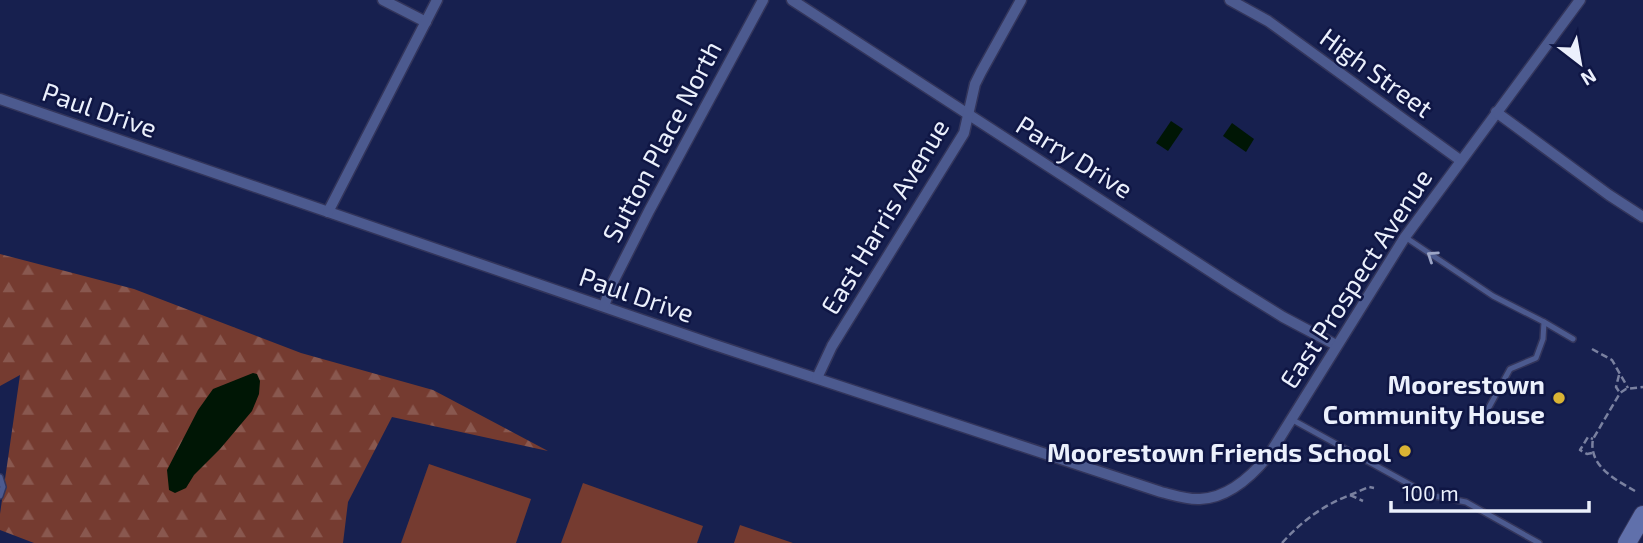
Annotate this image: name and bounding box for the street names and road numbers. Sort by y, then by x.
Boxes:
street label: High Street [1315,21,1439,123]
street label: Sutton Place North [595,35,727,247]
street label: Paul Drive [39,75,161,143]
street label: Parry Drive [1011,108,1139,204]
street label: East Harris Avenue [813,113,955,319]
street label: East Prospect Avenue [1273,163,1437,393]
street label: Paul Drive [576,260,698,328]

